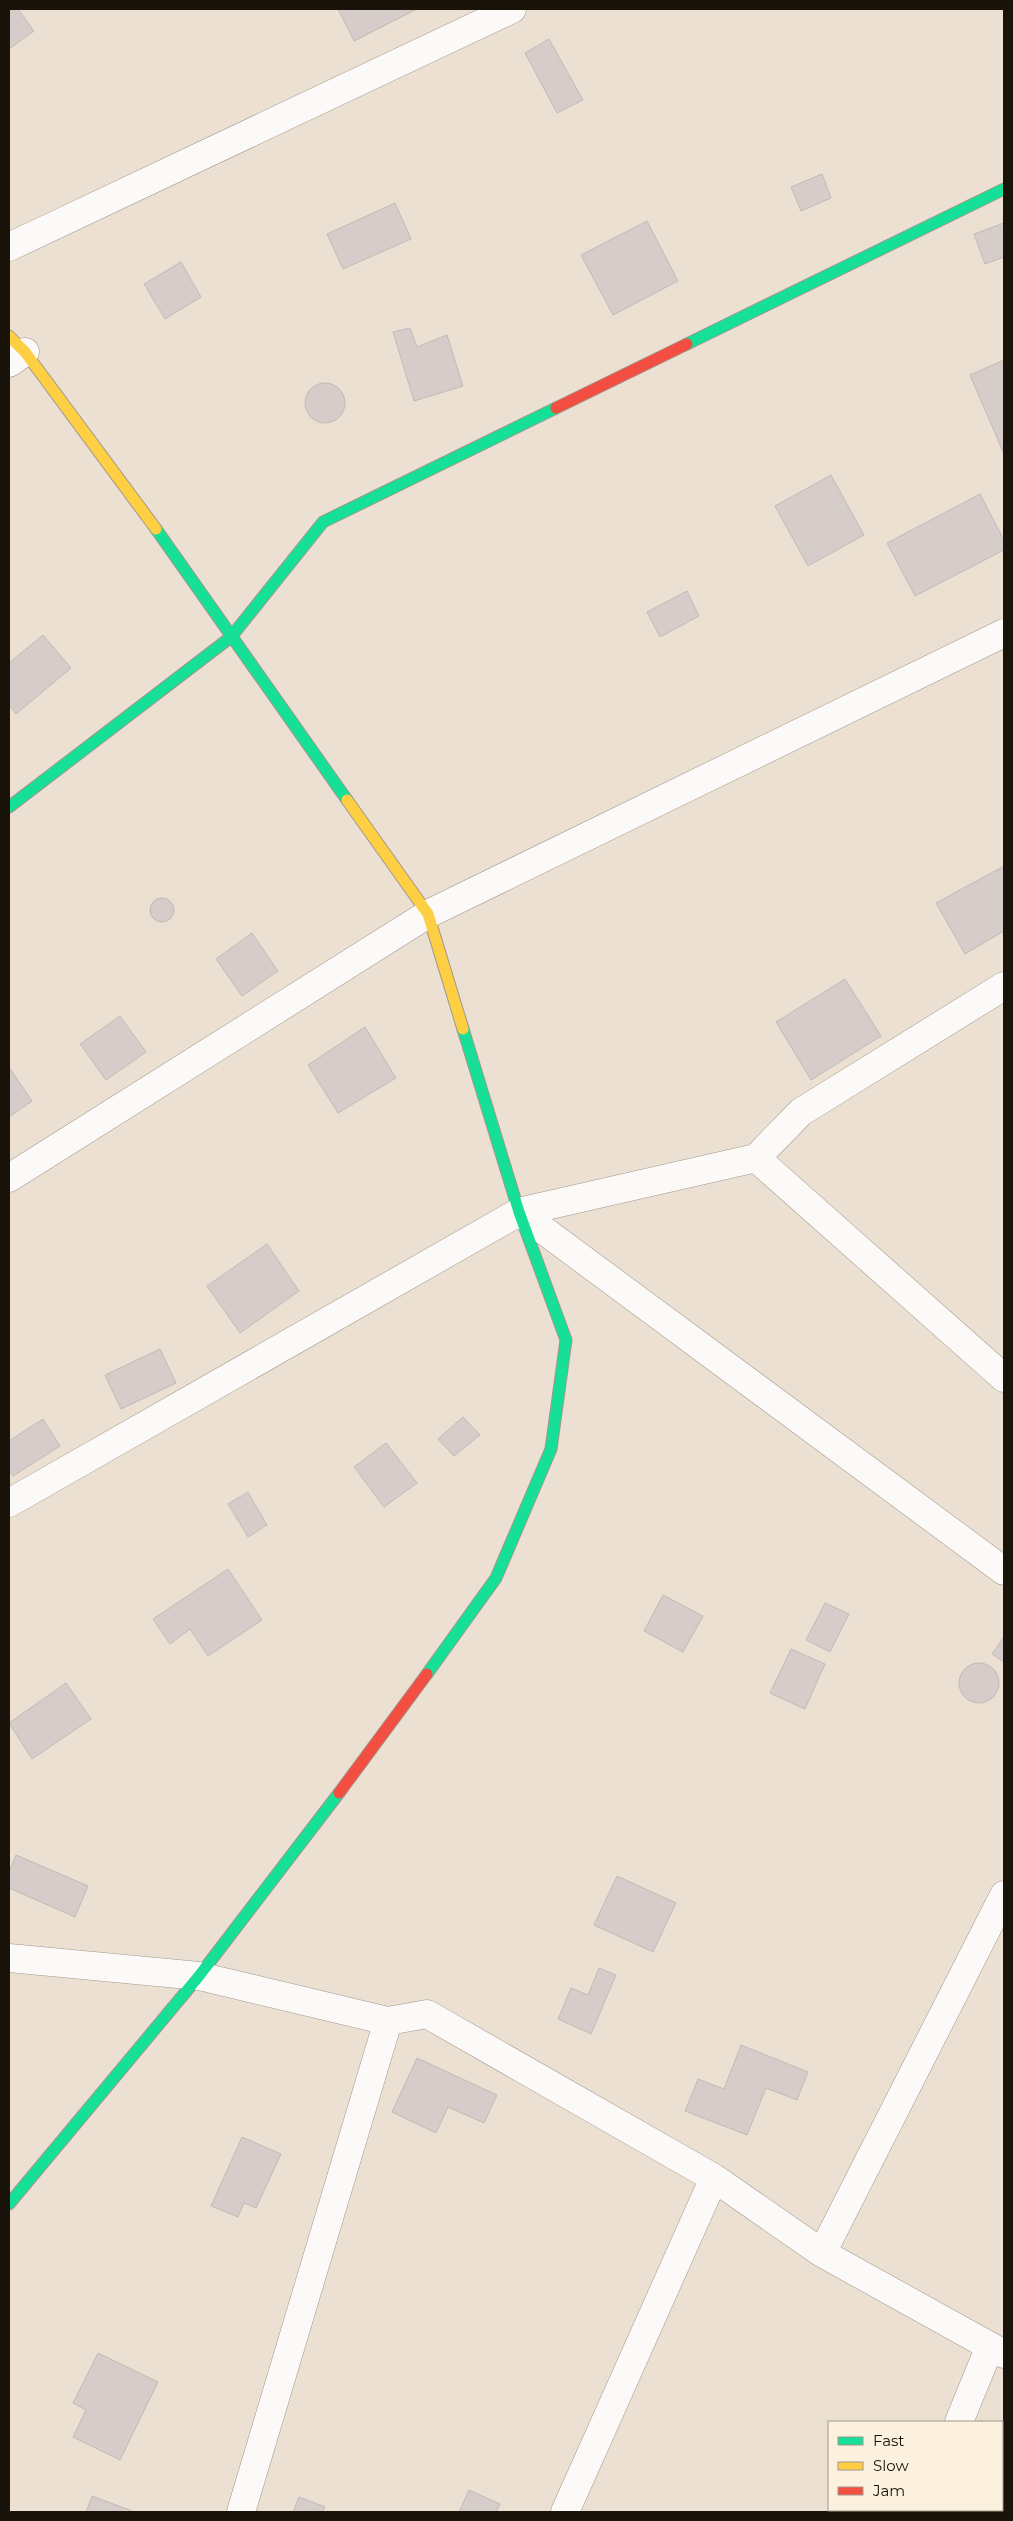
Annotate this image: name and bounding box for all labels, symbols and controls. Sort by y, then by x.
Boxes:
legend [828,2421,1003,2511]
text: Fast [873,2431,904,2450]
text: Slow [873,2456,909,2475]
text: Jam [872,2481,905,2500]

